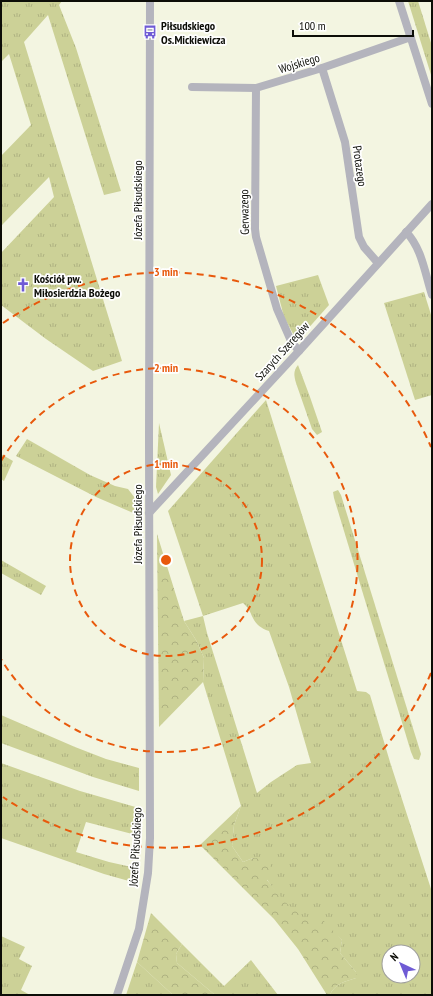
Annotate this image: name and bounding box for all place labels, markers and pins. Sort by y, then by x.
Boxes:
place label: Piłsudskiego Os.Mickiewicza [161,18,226,47]
bus stop icon: Piłsudskiego Os.Mickiewicza [142,24,158,40]
place label: Kościół pw. Miłosierdzia Bożego [34,271,121,300]
church icon: Kościół pw. Miłosierdzia Bożego [15,277,31,293]
centre of rings [159,553,173,567]

